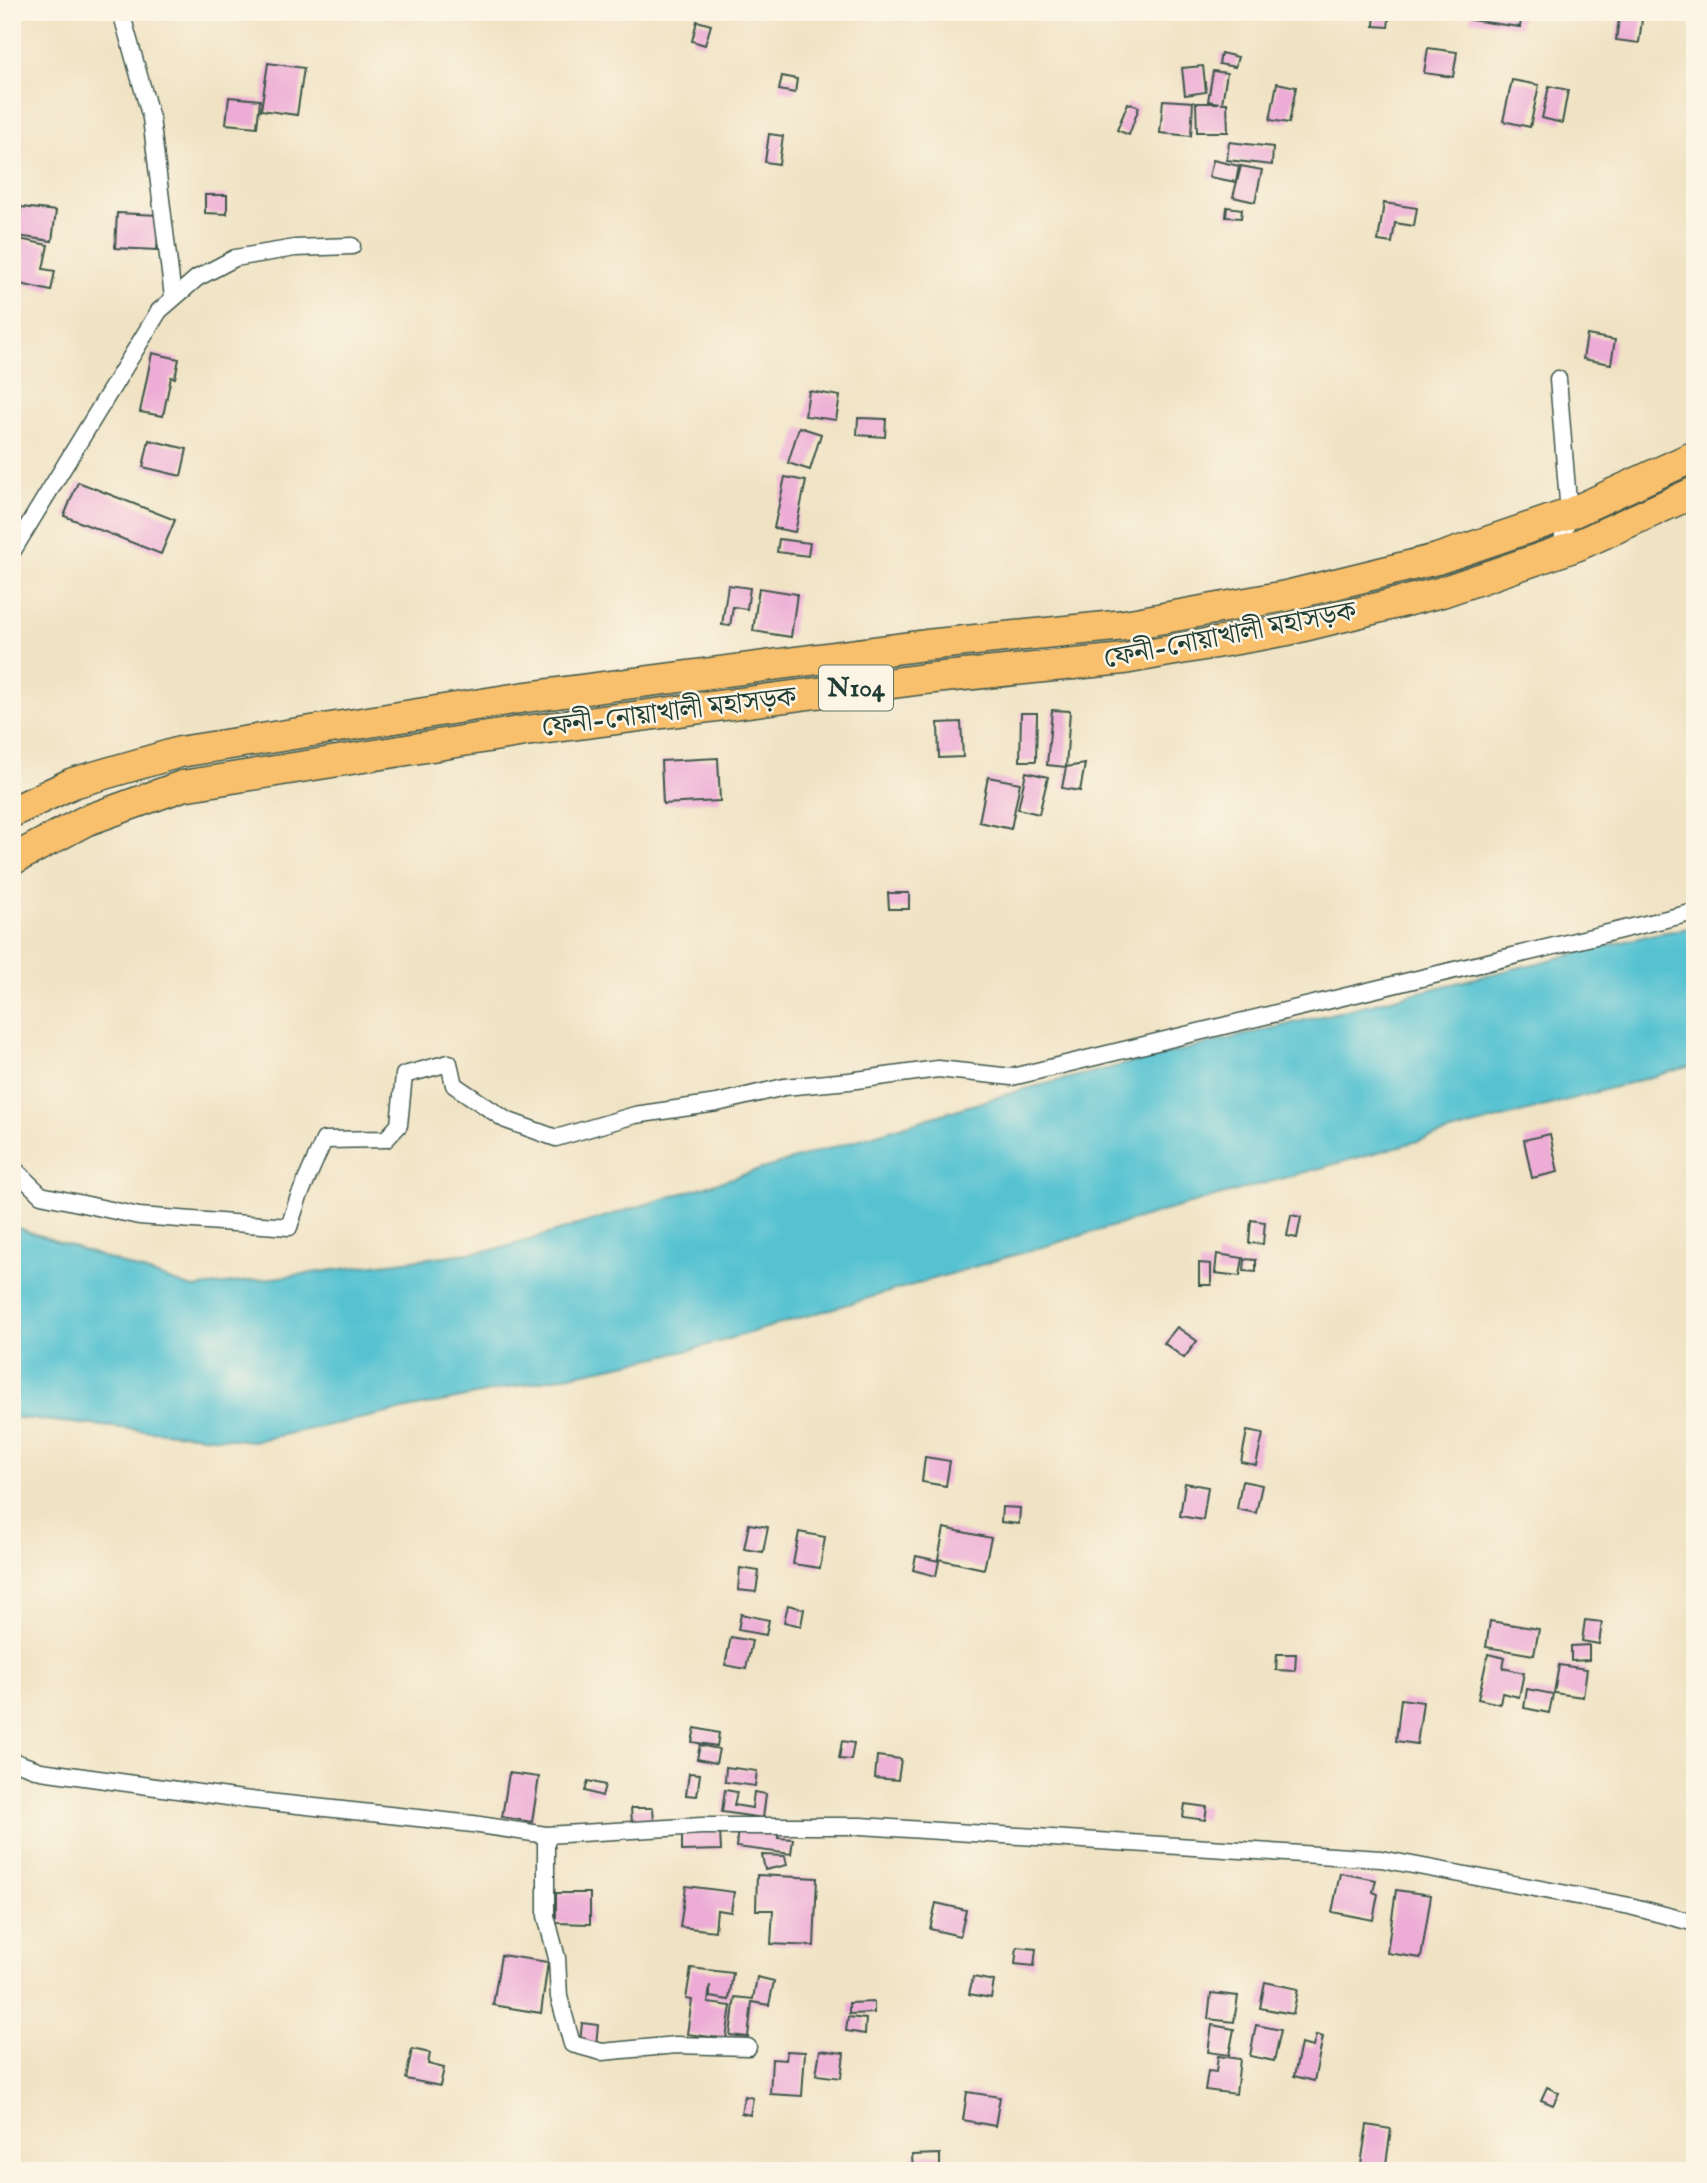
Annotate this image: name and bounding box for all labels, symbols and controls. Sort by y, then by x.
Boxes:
street label: ফেনী-নোয়াখালী মহাসড়ক [1100,592,1360,678]
road number: N104 [819,666,893,710]
street label: ফেনী-নোয়াখালী মহাসড়ক [539,678,800,746]

